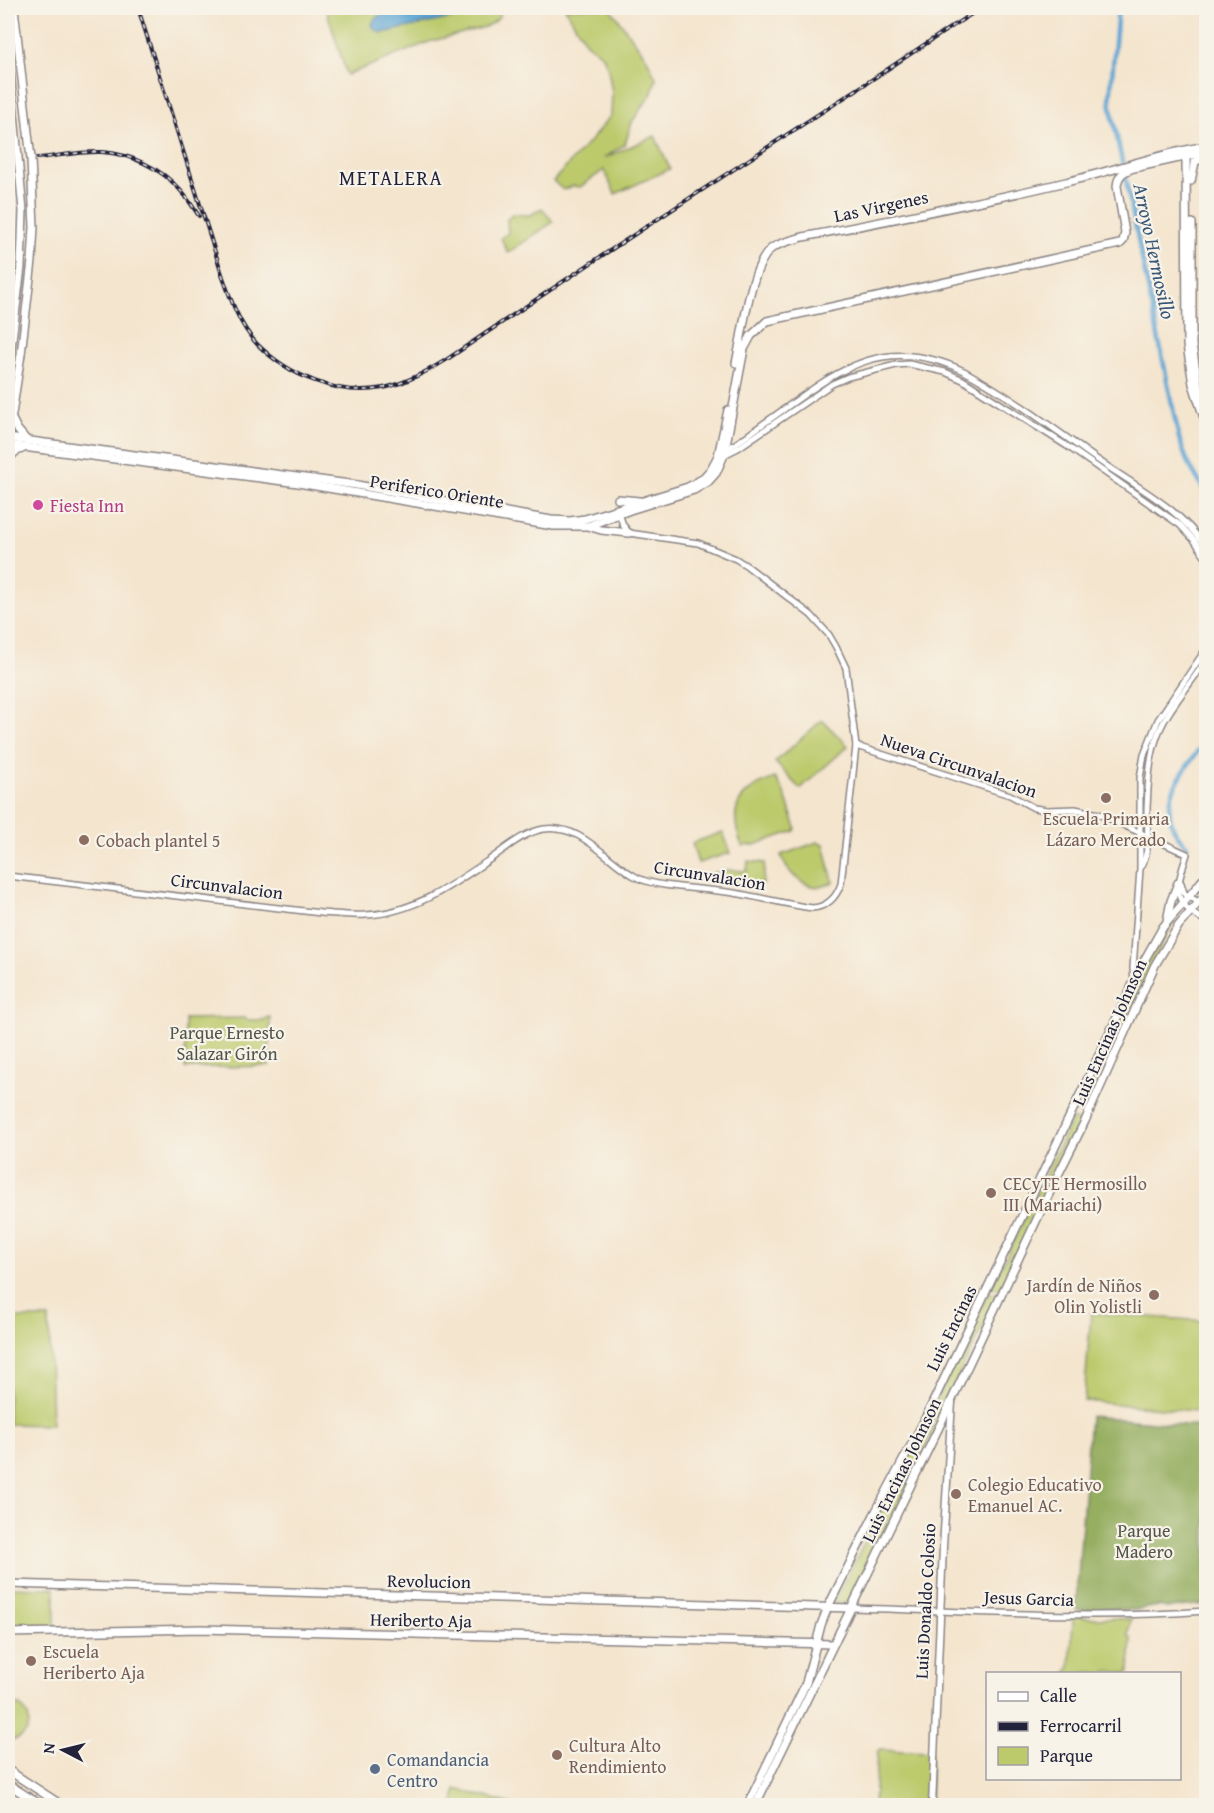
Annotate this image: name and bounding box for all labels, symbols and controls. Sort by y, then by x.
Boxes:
district label: METALERA [339,163,443,192]
water label: Arroyo Hermosillo [1126,179,1184,322]
street label: Las Virgenes [831,183,931,229]
street label: Periferico Oriente [368,467,506,515]
place label: Fiesta Inn [50,492,124,519]
marker: Fiesta Inn [31,498,45,512]
street label: Nueva Circunvalacion [877,726,1041,804]
marker: Escuela Primaria Lázaro Mercado [1099,791,1113,805]
place label: Escuela Primaria Lázaro Mercado [1043,805,1170,853]
place label: Cobach plantel 5 [96,827,220,854]
marker: Cobach plantel 5 [77,833,91,847]
street label: Circunvalacion [652,853,768,897]
street label: Circunvalacion [169,866,285,906]
street label: Luis Encinas Johnson [1065,954,1153,1110]
park label: Parque Ernesto Salazar Girón [170,1019,284,1067]
place label: CECyTE Hermosillo III (Mariachi) [1003,1170,1147,1218]
marker: CECyTE Hermosillo III (Mariachi) [984,1186,998,1200]
place label: Jardín de Niños Olin Yolistli [1025,1272,1142,1320]
street label: Luis Encinas [919,1280,983,1376]
marker: Jardín de Niños Olin Yolistli [1147,1288,1161,1302]
street label: Luis Encinas Johnson [854,1393,948,1547]
place label: Colegio Educativo Emanuel AC. [968,1471,1102,1519]
marker: Colegio Educativo Emanuel AC. [949,1487,963,1501]
park label: Parque Madero [1115,1517,1173,1565]
street label: Luis Donaldo Colosio [907,1522,943,1680]
street label: Revolucion [387,1567,471,1595]
street label: Jesus Garcia [982,1583,1075,1613]
street label: Heriberto Aja [370,1606,473,1634]
place label: Escuela Heriberto Aja [43,1638,145,1686]
marker: Escuela Heriberto Aja [24,1654,38,1668]
legend [986,1672,1181,1780]
text: Calle [1040,1682,1077,1709]
text: Ferrocarril [1040,1712,1122,1739]
north arrow [33,1720,93,1780]
place label: Cultura Alto Rendimiento [569,1732,666,1780]
text: N [36,1741,61,1755]
text: Parque [1040,1742,1093,1769]
place label: Comandancia Centro [387,1746,490,1794]
marker: Cultura Alto Rendimiento [550,1748,564,1762]
marker: Comandancia Centro [368,1762,382,1776]

